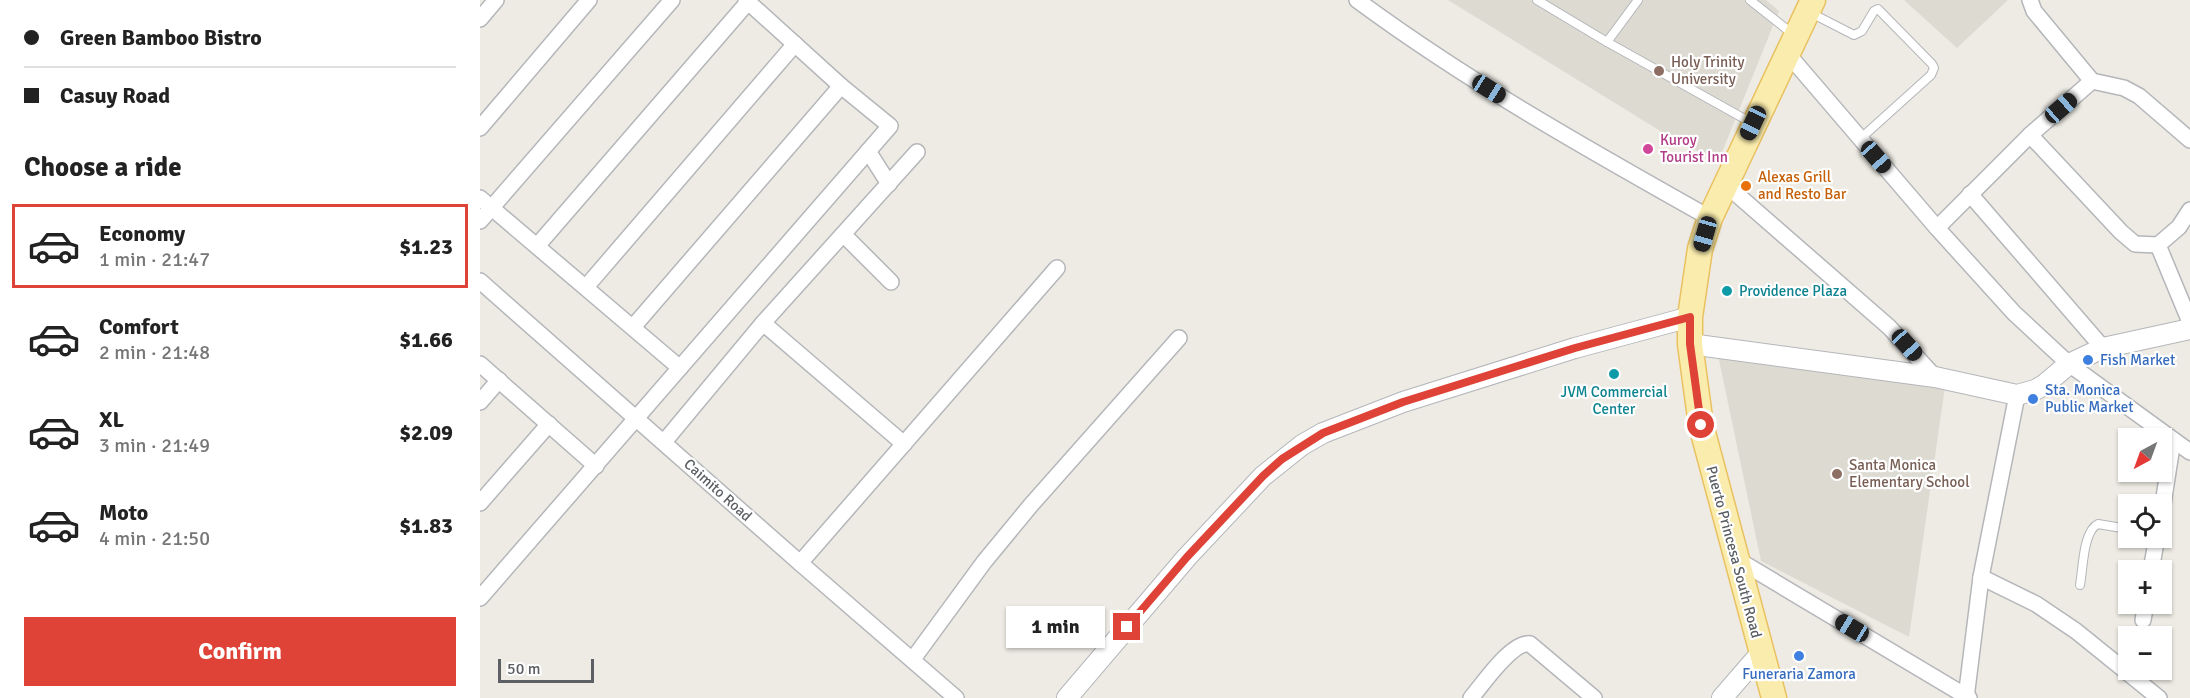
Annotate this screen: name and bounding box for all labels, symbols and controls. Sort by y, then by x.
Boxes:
text: Green Bamboo Bistro [60,24,262,51]
place label: Holy Trinity University [1671,53,1744,88]
marker: Holy Trinity University [1652,64,1666,78]
car [1469,72,1509,106]
text: Casuy Road [60,82,170,109]
car [2042,89,2080,127]
car [1737,103,1769,143]
place label: Kuroy Tourist Inn [1660,131,1728,166]
car [1857,138,1895,176]
marker: Kuroy Tourist Inn [1641,142,1655,156]
text: Choose a ride [24,151,182,184]
place label: Alexas Grill and Resto Bar [1758,168,1847,203]
marker: Alexas Grill and Resto Bar [1739,179,1753,193]
car [1691,214,1719,254]
icon: car [27,219,81,273]
text: Economy [99,220,185,247]
text: $1.23 [399,233,453,260]
text: 1 min · 21:47 [99,247,210,272]
place label: Providence Plaza [1739,282,1847,300]
marker: Providence Plaza [1720,284,1734,298]
icon: car [27,312,81,366]
text: Comfort [99,313,179,340]
text: $1.66 [399,326,453,353]
car [1888,326,1926,364]
text: 2 min · 21:48 [99,340,210,365]
place label: Fish Market [2100,351,2175,369]
marker: Fish Market [2081,353,2095,367]
marker: JVM Commercial Center [1607,367,1621,381]
place label: Sta. Monica Public Market [2045,381,2133,416]
place label: JVM Commercial Center [1560,383,1668,418]
marker: Sta. Monica Public Market [2026,392,2040,406]
icon: car [27,405,81,459]
text: XL [99,406,124,433]
route start [1687,411,1714,438]
text: $2.09 [399,419,453,446]
north arrow [2118,428,2172,482]
map controls [2118,428,2172,680]
text: 3 min · 21:49 [99,433,210,458]
street label: Caimito Road [680,455,756,525]
place label: Santa Monica Elementary School [1849,456,1970,491]
street label: Puerto Princesa South Road [1702,464,1766,640]
marker: Santa Monica Elementary School [1830,467,1844,481]
button: locate [2118,494,2172,548]
icon: car [27,498,81,552]
text: Moto [99,499,148,526]
text: $1.83 [399,512,453,539]
text: 4 min · 21:50 [99,526,210,551]
button: + [2118,560,2172,614]
callout: 1 min [1007,606,1106,648]
car [1832,611,1872,645]
route end [1113,613,1140,640]
text: 1 min [1031,614,1080,639]
button: Confirm [24,617,456,686]
button: − [2118,626,2172,680]
marker: Funeraria Zamora [1792,649,1806,663]
scale bar [498,656,594,684]
text: 50 m [507,659,541,679]
place label: Funeraria Zamora [1742,665,1856,683]

